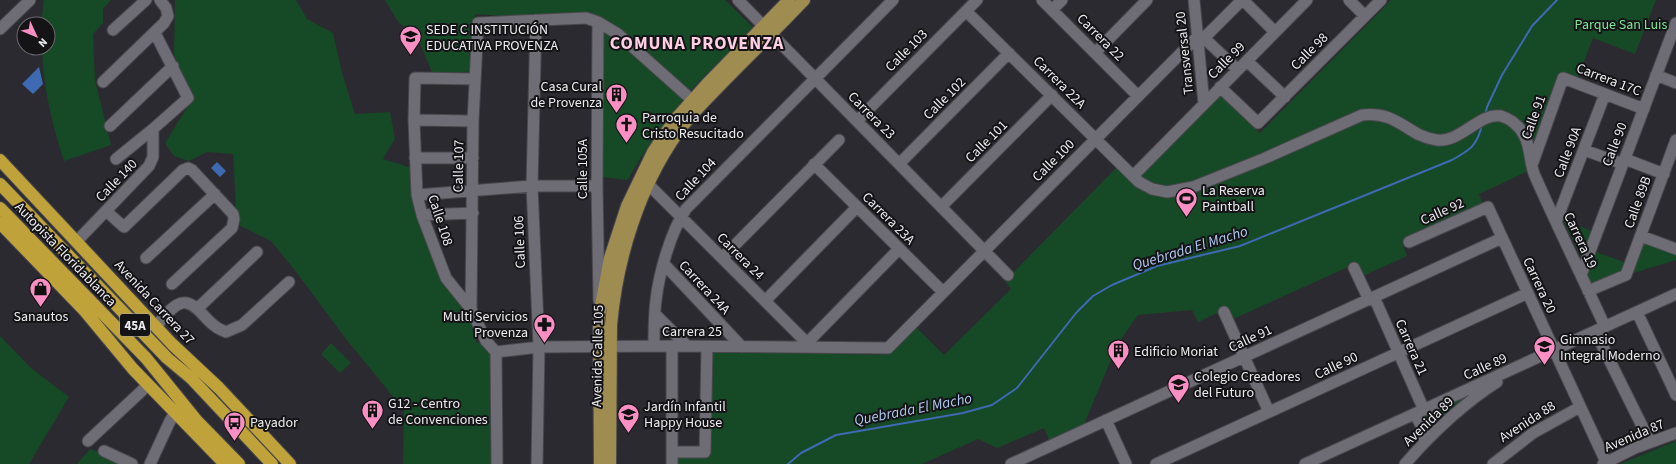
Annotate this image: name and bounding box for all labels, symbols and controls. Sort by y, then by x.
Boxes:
street label: Carrera 22 [1072,9,1129,66]
street label: Transversal 20 [1171,10,1199,95]
park label: Parque San Luis [1575,15,1668,35]
north arrow [16,16,56,56]
place label: SEDE C INSTITUCIÓN EDUCATIVA PROVENZA [426,20,559,56]
school or university icon: SEDE C INSTITUCIÓN EDUCATIVA PROVENZA [398,24,424,57]
street label: Calle 103 [881,25,932,76]
street label: Calle 98 [1286,28,1333,75]
district label: COMUNA PROVENZA [610,31,784,56]
text: N [35,35,51,50]
street label: Calle 99 [1203,37,1250,84]
street label: Carrera 22A [1028,52,1090,114]
street label: Carrera 17C [1573,58,1644,101]
street label: Calle 102 [919,73,970,124]
place label: Casa Cural de Provenza [531,77,602,113]
building icon: Casa Cural de Provenza [604,81,630,114]
street label: Carrera 23 [843,87,900,144]
street label: Calle 91 [1517,92,1551,142]
place label: Parroquia de Cristo Resucitado [642,108,744,144]
church icon: Parroquia de Cristo Resucitado [614,112,640,145]
street label: Calle 101 [961,116,1012,167]
street label: Calle 90 [1597,119,1632,169]
street label: Calle 90A [1549,123,1587,181]
street label: Calle 100 [1028,135,1079,186]
street label: Calle 105A [573,138,593,199]
street label: Calle 107 [449,139,469,193]
street label: Calle 104 [670,154,721,206]
street label: Calle 140 [91,155,142,207]
street label: Calle 89B [1619,174,1657,231]
place label: La Reserva Paintball [1202,181,1265,217]
sports icon: La Reserva Paintball [1174,185,1200,218]
street label: Carrera 23A [857,188,919,250]
street label: Calle 108 [422,192,458,249]
street label: Calle 92 [1417,193,1467,230]
street label: Autopista Floridablanca [10,198,121,312]
street label: Carrera 19 [1558,209,1602,272]
street label: Calle 106 [509,215,531,269]
water label: Quebrada El Macho [1130,221,1251,276]
street label: Carrera 24 [712,228,769,285]
street label: Carrera 20 [1517,254,1561,317]
street label: Avenida Carrera 27 [110,256,199,350]
street label: Carrera 24A [674,256,735,319]
shop icon: Sanautos [28,275,54,308]
street label: Avenida Calle 105 [587,305,609,407]
place label: Sanautos [14,307,69,327]
place label: Multi Servicios Provenza [443,307,528,343]
pharmacy icon: Multi Servicios Provenza [531,311,557,344]
road number: 45A [120,314,150,336]
street label: Carrera 21 [1390,316,1432,379]
street label: Calle 91 [1225,320,1275,358]
street label: Carrera 25 [662,322,722,342]
place label: Gimnasio Integral Moderno [1560,330,1660,366]
school or university icon: Gimnasio Integral Moderno [1532,334,1558,367]
building icon: Edificio Moriat [1105,338,1131,371]
place label: Edificio Moriat [1134,342,1218,362]
street label: Calle 90 [1311,347,1361,385]
street label: Calle 89 [1460,348,1510,385]
place label: Colegio Creadores del Futuro [1194,367,1300,403]
school or university icon: Colegio Creadores del Futuro [1165,371,1191,404]
water label: Quebrada El Macho [852,388,974,431]
street label: Avenida 89 [1399,392,1459,451]
place label: G12 - Centro de Convenciones [388,394,488,430]
street label: Avenida 88 [1495,396,1560,448]
place label: Jardín Infantil Happy House [644,397,726,433]
building icon: G12 - Centro de Convenciones [359,398,385,431]
school or university icon: Jardín Infantil Happy House [616,401,642,434]
bus stop icon: Payador [221,409,247,442]
place label: Payador [250,413,298,433]
street label: Avenida 87 [1601,414,1668,458]

